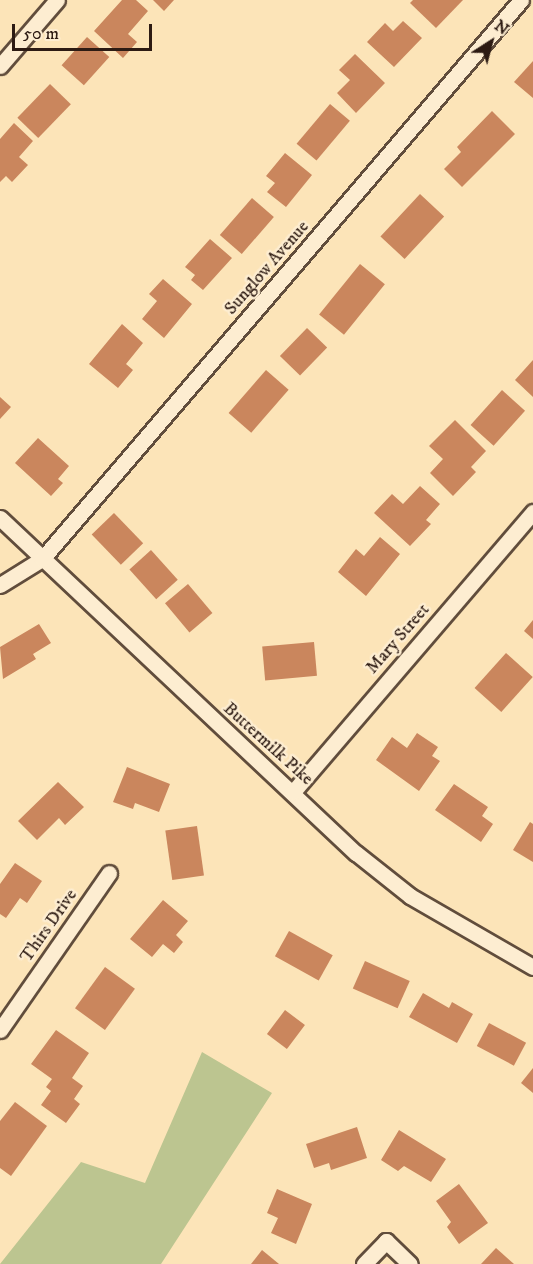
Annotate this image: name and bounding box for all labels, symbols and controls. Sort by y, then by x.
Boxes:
scale bar [15,12,154,50]
north arrow [461,12,521,72]
text: N [490,15,513,39]
text: 50 m [23,23,59,45]
street label: Sunglow Avenue [220,217,314,319]
street label: Mary Street [362,600,434,678]
street label: Buttermilk Pike [219,698,317,790]
street label: Thirs Drive [16,885,82,967]

